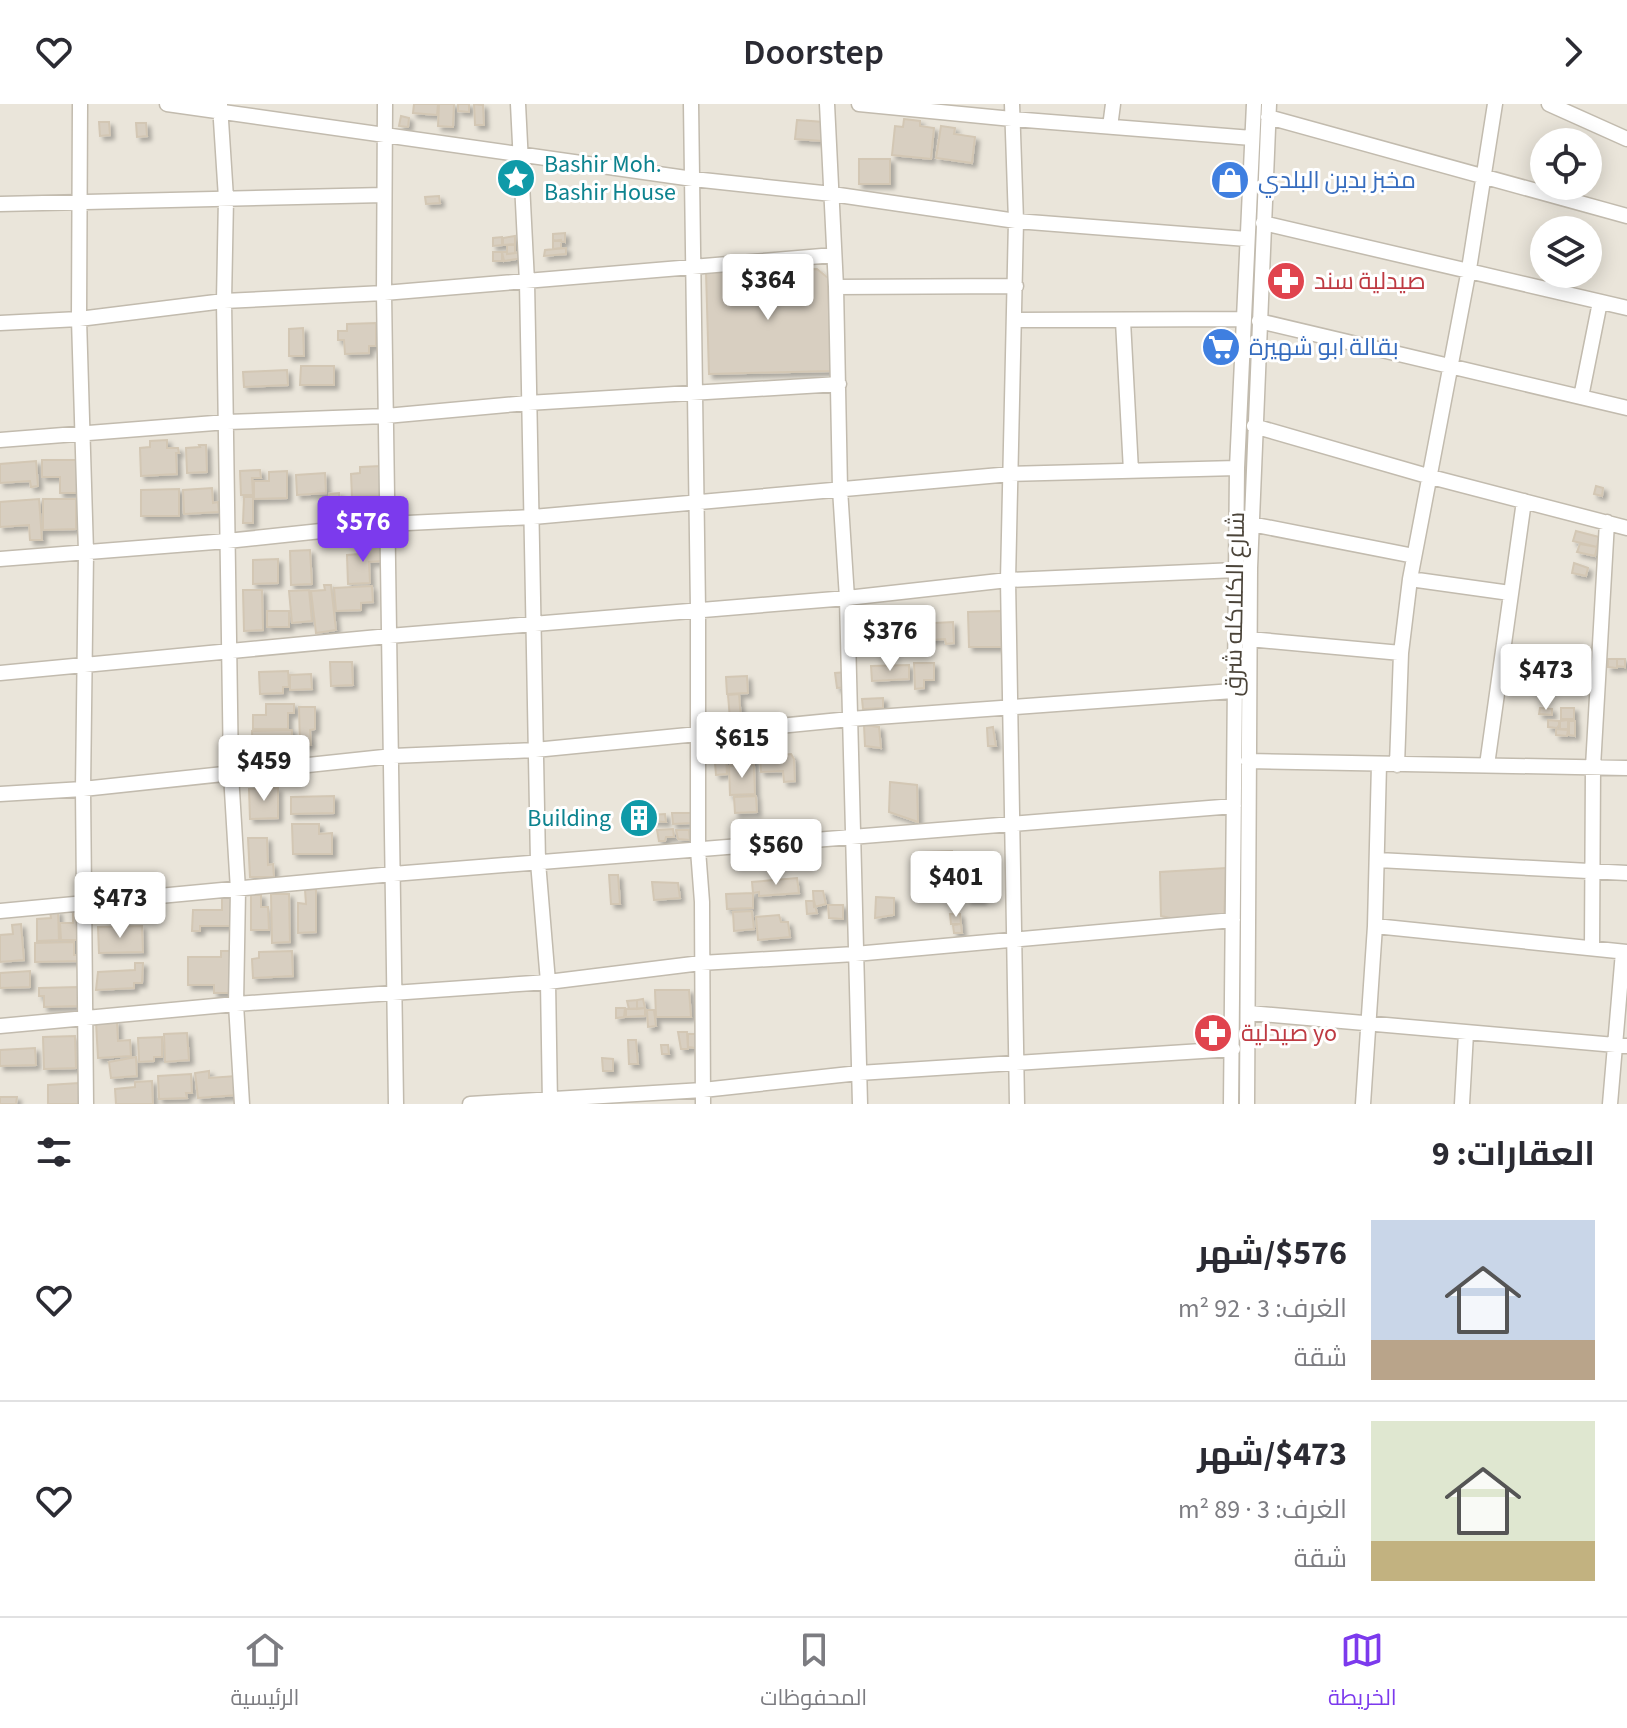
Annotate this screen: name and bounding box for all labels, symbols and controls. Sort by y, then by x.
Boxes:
text: Doorstep [743,27,884,78]
icon: heart [32,30,76,74]
icon: forward [1551,30,1595,74]
map controls [1530,128,1602,288]
button: locate [1530,128,1602,200]
place label: Bashir Moh. Bashir House [544,147,676,210]
place icon: Bashir Moh. Bashir House [495,157,537,199]
shop icon: مخبز بدين البلدي [1209,159,1251,201]
place label: مخبز بدين البلدي [1258,163,1416,198]
button: layers [1530,216,1602,288]
pin: $364 [721,254,815,322]
pharmacy icon: صيدلية سند [1265,260,1307,302]
text: $364 [741,261,795,298]
place label: صيدلية سند [1314,264,1426,299]
supermarket icon: بقالة ابو شهيرة [1200,326,1242,368]
place label: بقالة ابو شهيرة [1249,330,1399,365]
pin: $576 [316,496,410,564]
text: $576 [336,503,390,540]
street label: شارع الكلاكله شرق [1216,511,1254,697]
pin: $376 [843,605,937,673]
text: $376 [863,612,917,649]
pin: $473 [1499,644,1593,712]
text: $473 [1519,651,1573,688]
pin: $615 [695,712,789,780]
text: $615 [715,719,769,756]
pin: $459 [217,735,311,803]
text: $459 [237,742,291,779]
building icon: Building [618,797,660,839]
place label: Building [527,801,611,836]
pin: $560 [729,819,823,887]
text: $560 [749,826,803,863]
pin: $401 [909,851,1003,919]
text: $401 [929,858,983,895]
pin: $473 [73,872,167,940]
text: $473 [93,879,147,916]
pharmacy icon: صيدلية yo [1192,1012,1234,1054]
place label: صيدلية yo [1241,1016,1337,1051]
icon: filters [32,1130,76,1174]
text: العقارات: 9 [1432,1130,1595,1179]
text: $576/شهر [1197,1229,1347,1278]
icon: home [1435,1252,1531,1348]
icon: heart [32,1278,76,1322]
text: الغرف: 3 · 92 m² [1178,1290,1347,1327]
text: شقة [1294,1339,1347,1376]
text: $473/شهر [1197,1430,1347,1479]
icon: home [1435,1453,1531,1549]
icon: heart [32,1479,76,1523]
text: الغرف: 3 · 89 m² [1178,1491,1347,1528]
text: شقة [1294,1540,1347,1577]
tab: الرئيسية [230,1628,299,1718]
tab: المحفوظات [760,1628,867,1718]
tab: الخريطة [1328,1628,1397,1718]

